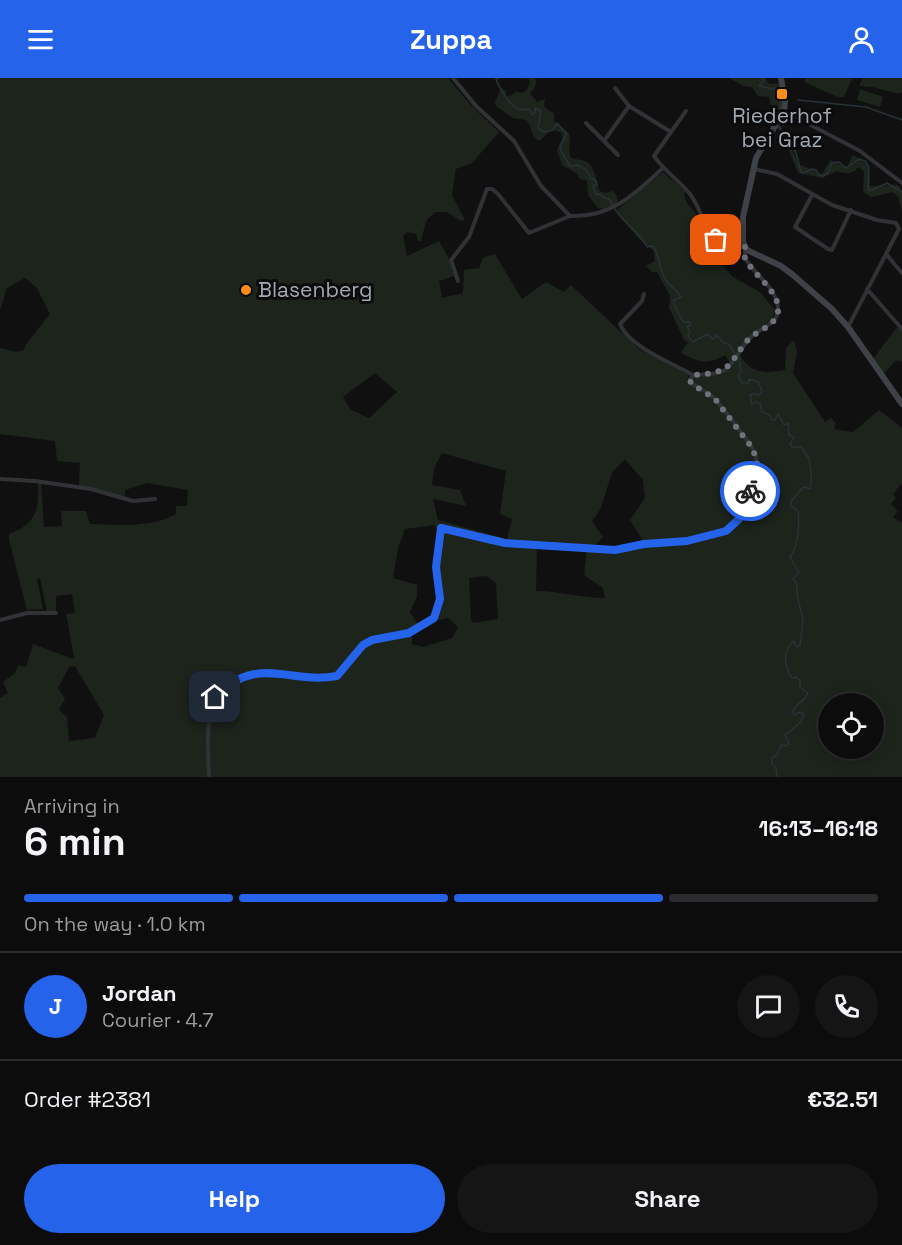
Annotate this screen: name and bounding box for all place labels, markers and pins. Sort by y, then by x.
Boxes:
marker: Riederhof bei Graz [775,87,789,101]
place label: Riederhof bei Graz [732,102,832,153]
pin [690,214,741,265]
place label: Blasenberg [258,276,372,303]
marker: Blasenberg [239,283,253,297]
pin [189,671,240,722]

